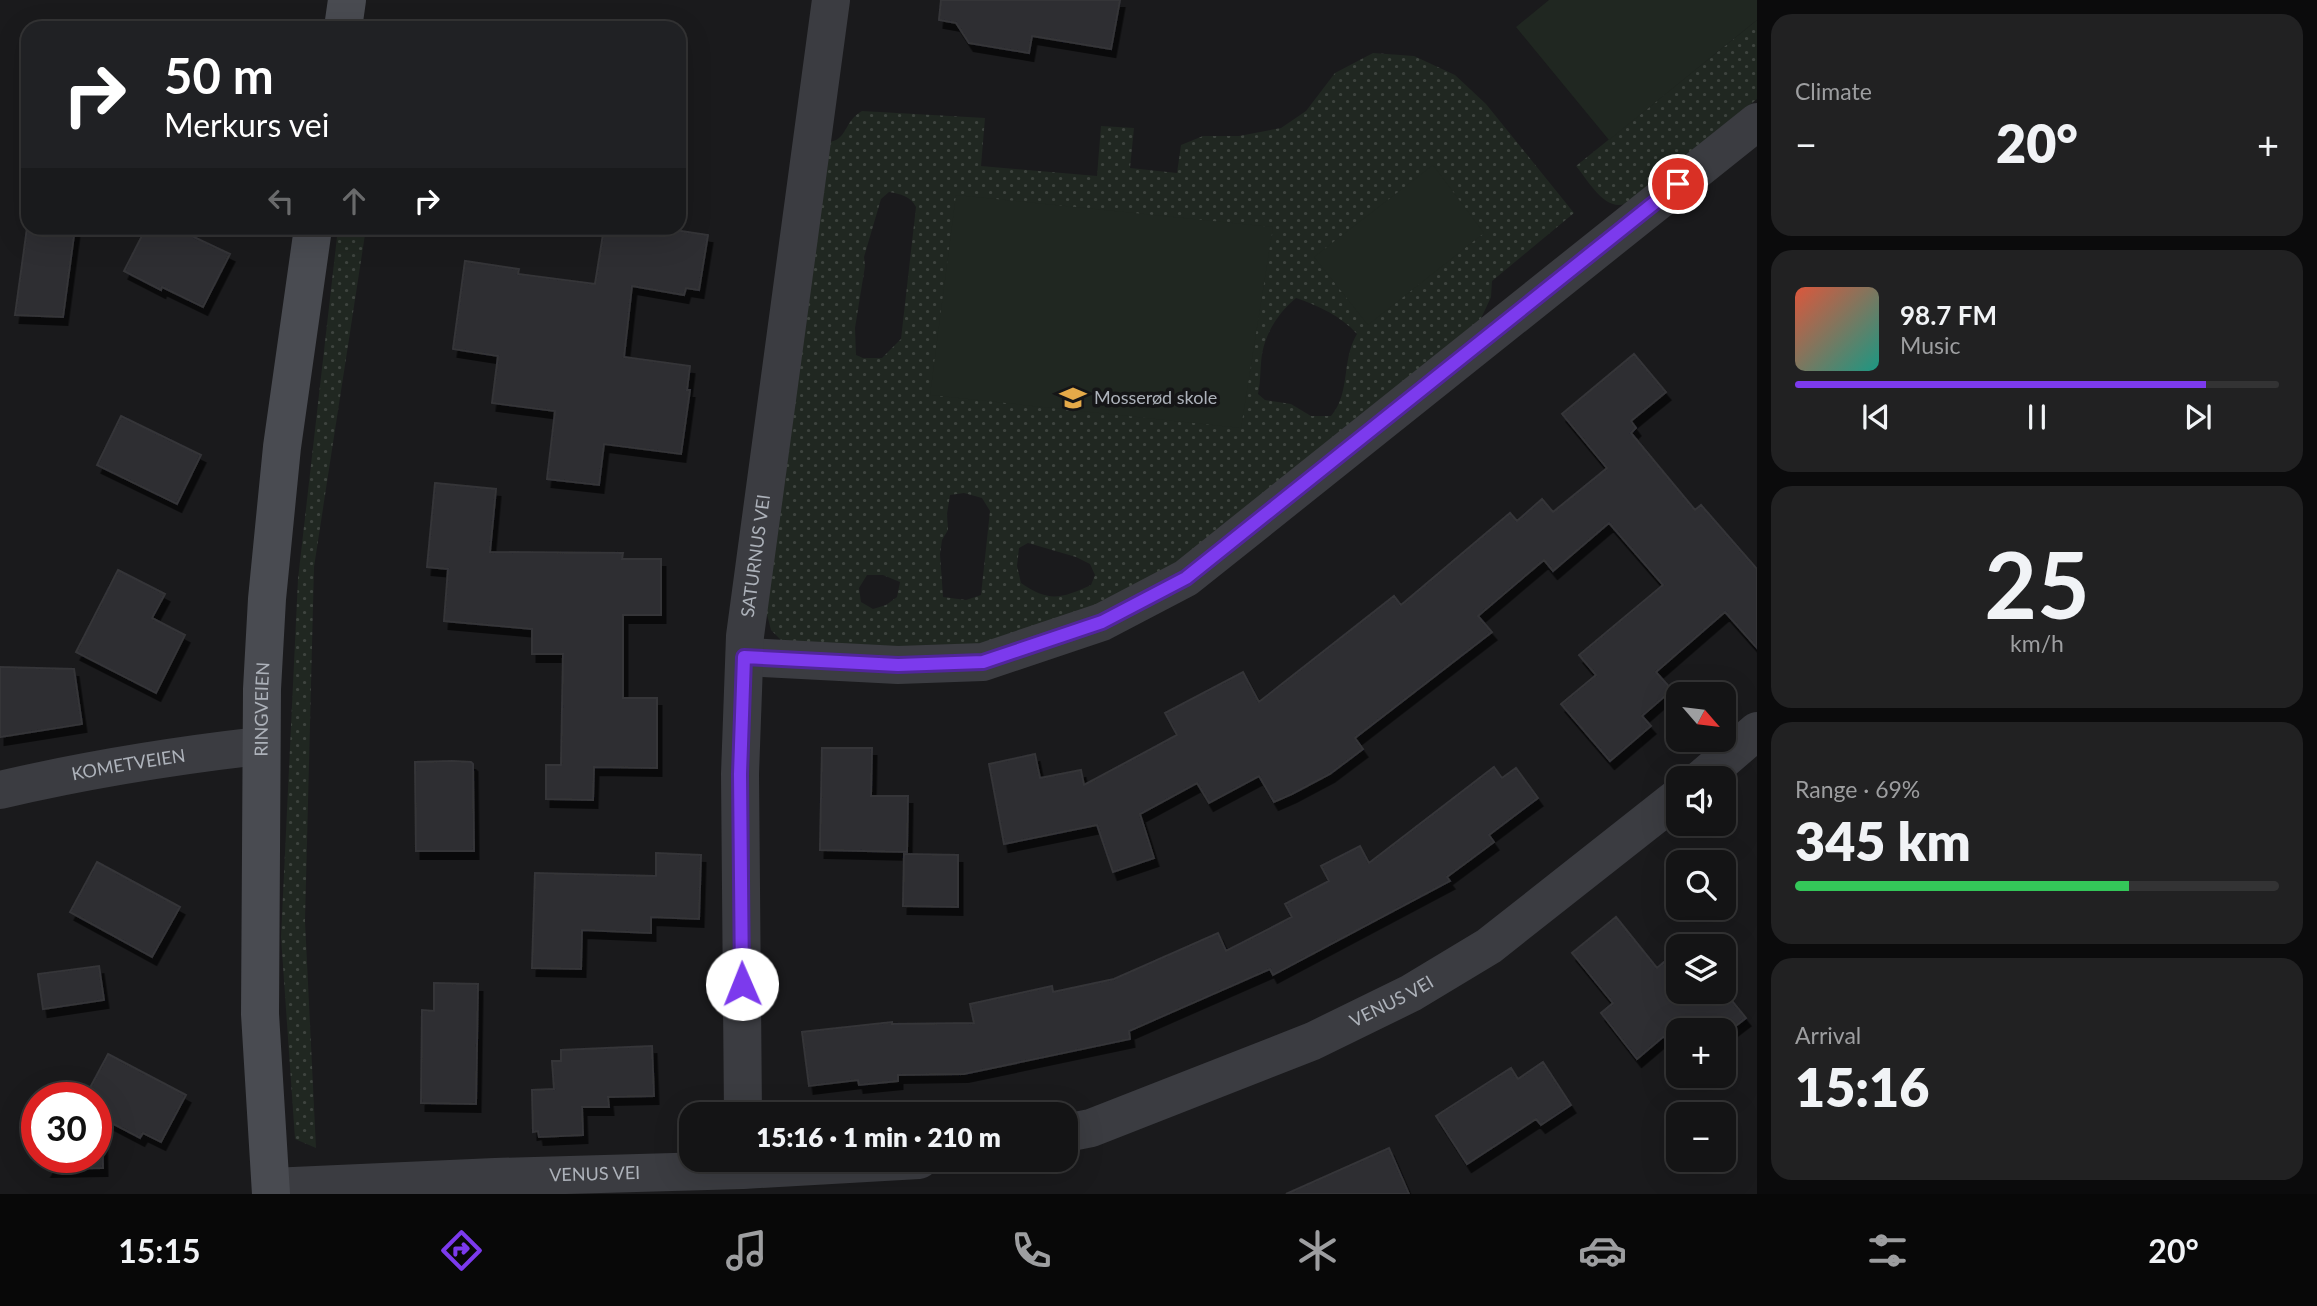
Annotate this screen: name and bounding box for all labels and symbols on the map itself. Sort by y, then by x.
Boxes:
pin [1648,154,1708,214]
school or university icon: Mosserød skole [1058,383,1088,413]
place label: Mosserød skole [1094,386,1217,408]
street label: SATURNUS VEI [736,493,774,619]
street label: RINGVEIEN [250,661,273,757]
north arrow [1666,682,1736,752]
street label: KOMETVEIEN [70,744,187,784]
position arrow [705,947,779,1021]
street label: VENUS VEI [1346,970,1437,1031]
speed limit sign: 30 [21,1082,112,1173]
street label: VENUS VEI [549,1161,640,1185]

